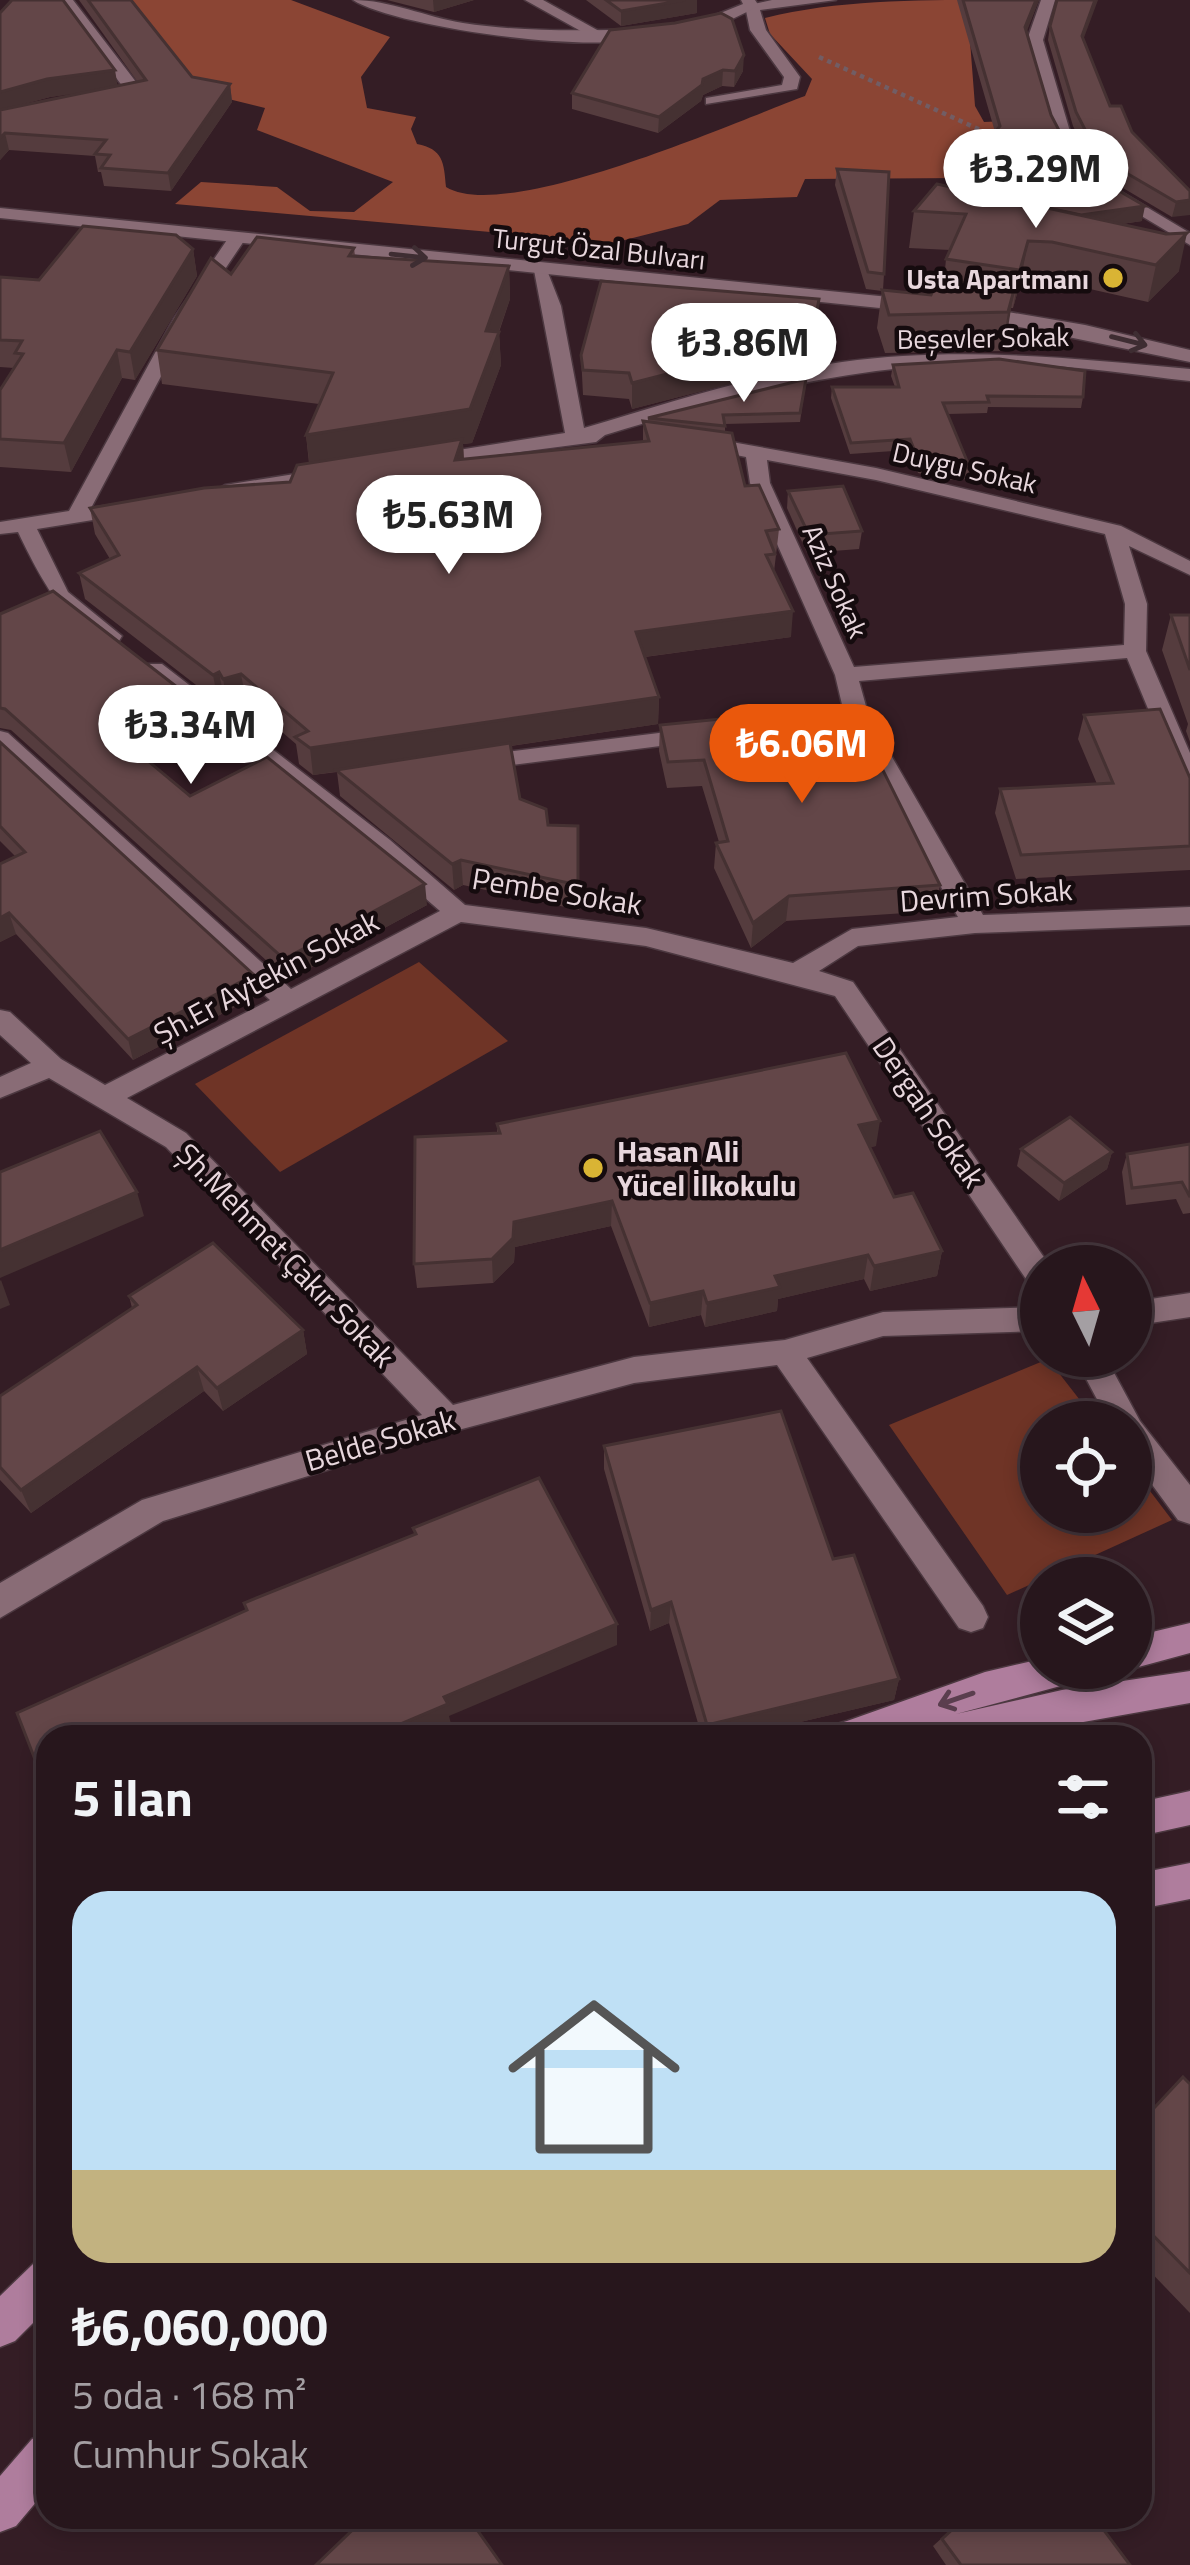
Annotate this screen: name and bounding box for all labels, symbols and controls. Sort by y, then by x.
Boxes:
pin: ₺3.29M [938,129,1134,231]
text: ₺3.29M [970,138,1102,197]
street label: Turgut Özal Bulvarı [491,216,707,280]
one-way arrow [389,245,428,268]
place label: Usta Apartmanı [906,258,1089,299]
marker: Usta Apartmanı [1100,265,1126,291]
pin: ₺3.86M [646,303,842,405]
text: ₺3.86M [678,312,810,371]
street label: Beşevler Sokak [896,315,1070,359]
one-way arrow [1109,331,1147,353]
street label: Duygu Sokak [889,431,1041,504]
pin: ₺5.63M [351,475,547,577]
text: ₺5.63M [383,484,515,543]
street label: Aziz Sokak [793,518,879,645]
pin: ₺3.34M [93,685,289,787]
text: ₺3.34M [125,694,257,753]
pin: ₺6.06M [704,704,900,806]
text: ₺6.06M [736,713,868,772]
street label: Pembe Sokak [469,855,645,927]
street label: Devrim Sokak [898,866,1074,924]
street label: Şh.Er Aytekin Sokak [145,898,387,1056]
street label: Dergah Sokak [861,1027,997,1197]
place label: Hasan Ali Yücel İlkokulu [617,1128,797,1208]
street label: Şh.Mehmet Çakır Sokak [166,1132,406,1378]
marker: Hasan Ali Yücel İlkokulu [580,1155,606,1181]
north arrow [1020,1245,1152,1377]
map controls [1020,1245,1152,1689]
street label: Belde Sokak [300,1397,460,1483]
button: locate [1020,1401,1152,1533]
button: layers [1020,1557,1152,1689]
one-way arrow [938,1689,976,1711]
text: 5 ilan [72,1758,193,1836]
icon: filters [1050,1764,1116,1830]
icon: home [486,1969,702,2185]
text: ₺6,060,000 [72,2287,328,2365]
text: 5 oda · 168 m² [72,2365,306,2424]
text: Cumhur Sokak [72,2424,308,2483]

